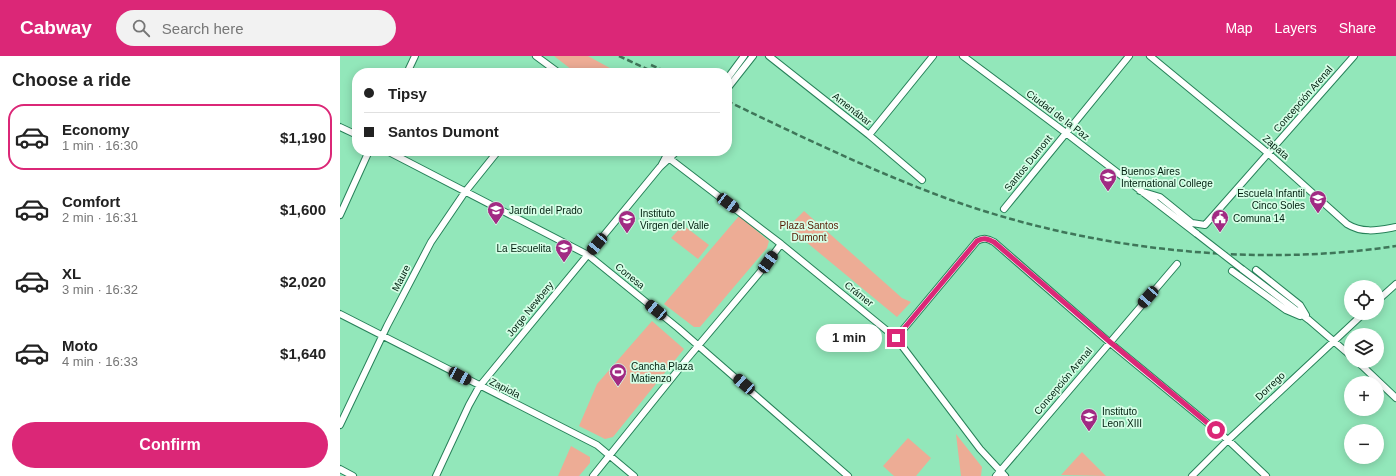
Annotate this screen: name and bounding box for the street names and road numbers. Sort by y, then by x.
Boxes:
street label: Concepción Arenal [1271,64,1335,134]
street label: Ciudad de la Paz [1024,88,1092,142]
street label: Amenábar [830,90,874,128]
street label: Santos Dumont [1002,133,1054,193]
street label: Zapata [1261,133,1292,162]
street label: Conesa [613,261,647,291]
street label: Maure [390,262,413,293]
street label: Jorge Newbery [505,279,555,339]
street label: Crámer [843,279,876,309]
street label: Concepción Arenal [1032,345,1094,417]
street label: Dorrego [1253,369,1287,402]
street label: Zapiola [488,376,522,401]

